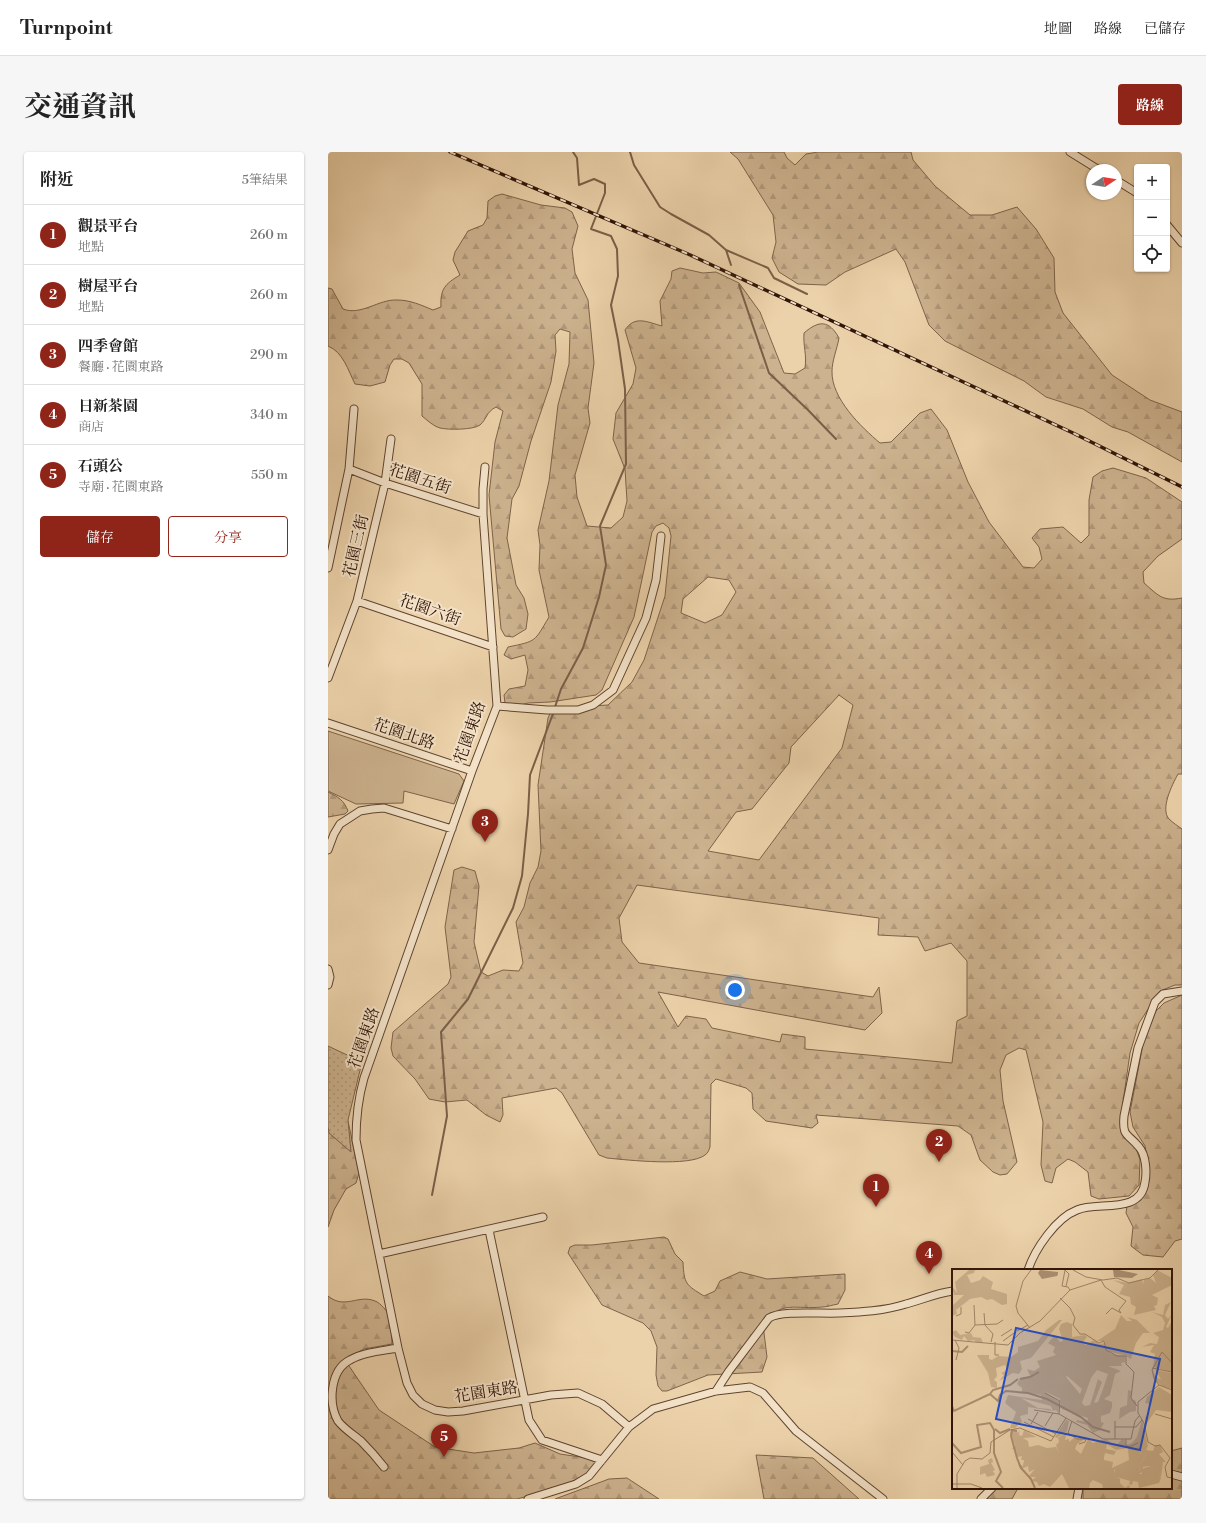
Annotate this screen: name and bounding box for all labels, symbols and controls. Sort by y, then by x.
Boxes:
text: Turnpoint [20,16,113,40]
text: 地圖 [1044,20,1072,38]
text: 路線 [1094,20,1122,38]
text: 已儲存 [1144,20,1186,38]
button: 路線 [1118,84,1182,125]
text: 交通資訊 [24,90,136,125]
north arrow [1086,164,1122,200]
map controls [1134,164,1170,272]
button: + [1134,164,1170,200]
text: 附近 [40,169,74,191]
text: 5筆結果 [242,172,288,188]
button: − [1134,200,1170,236]
text: 觀景平台 [78,217,138,236]
text: 1 [50,227,56,243]
text: 260 m [250,227,288,243]
button: locate [1134,236,1170,272]
text: 地點 [78,239,104,255]
text: 樹屋平台 [78,277,138,296]
text: 2 [49,287,57,303]
text: 260 m [250,287,288,303]
text: 地點 [78,299,104,315]
text: 四季會館 [78,337,138,356]
text: 3 [49,347,57,363]
text: 290 m [250,347,288,363]
text: 餐廳 · 花園東路 [78,359,164,375]
text: 日新茶園 [78,397,138,416]
text: 4 [49,407,57,423]
text: 340 m [250,407,288,423]
text: 商店 [78,419,104,435]
text: 石頭公 [78,457,123,476]
street label: 花園五街 [386,460,454,498]
text: 5 [49,467,57,483]
text: 550 m [251,467,288,483]
text: 寺廟 · 花園東路 [78,479,164,495]
street label: 花園三街 [339,513,373,579]
button: 儲存 [40,516,160,557]
button: 分享 [168,516,288,557]
street label: 花園六街 [396,590,464,630]
street label: 花園東路 [450,698,490,766]
street label: 花園北路 [370,714,438,754]
pin: 3 [472,809,498,842]
your location [725,980,745,1000]
street label: 花園東路 [344,1004,384,1072]
pin: 2 [926,1129,952,1162]
pin: 1 [863,1174,889,1207]
pin: 4 [916,1241,942,1274]
inset map [952,1269,1172,1489]
street label: 花園東路 [453,1377,519,1407]
pin: 5 [431,1424,457,1457]

